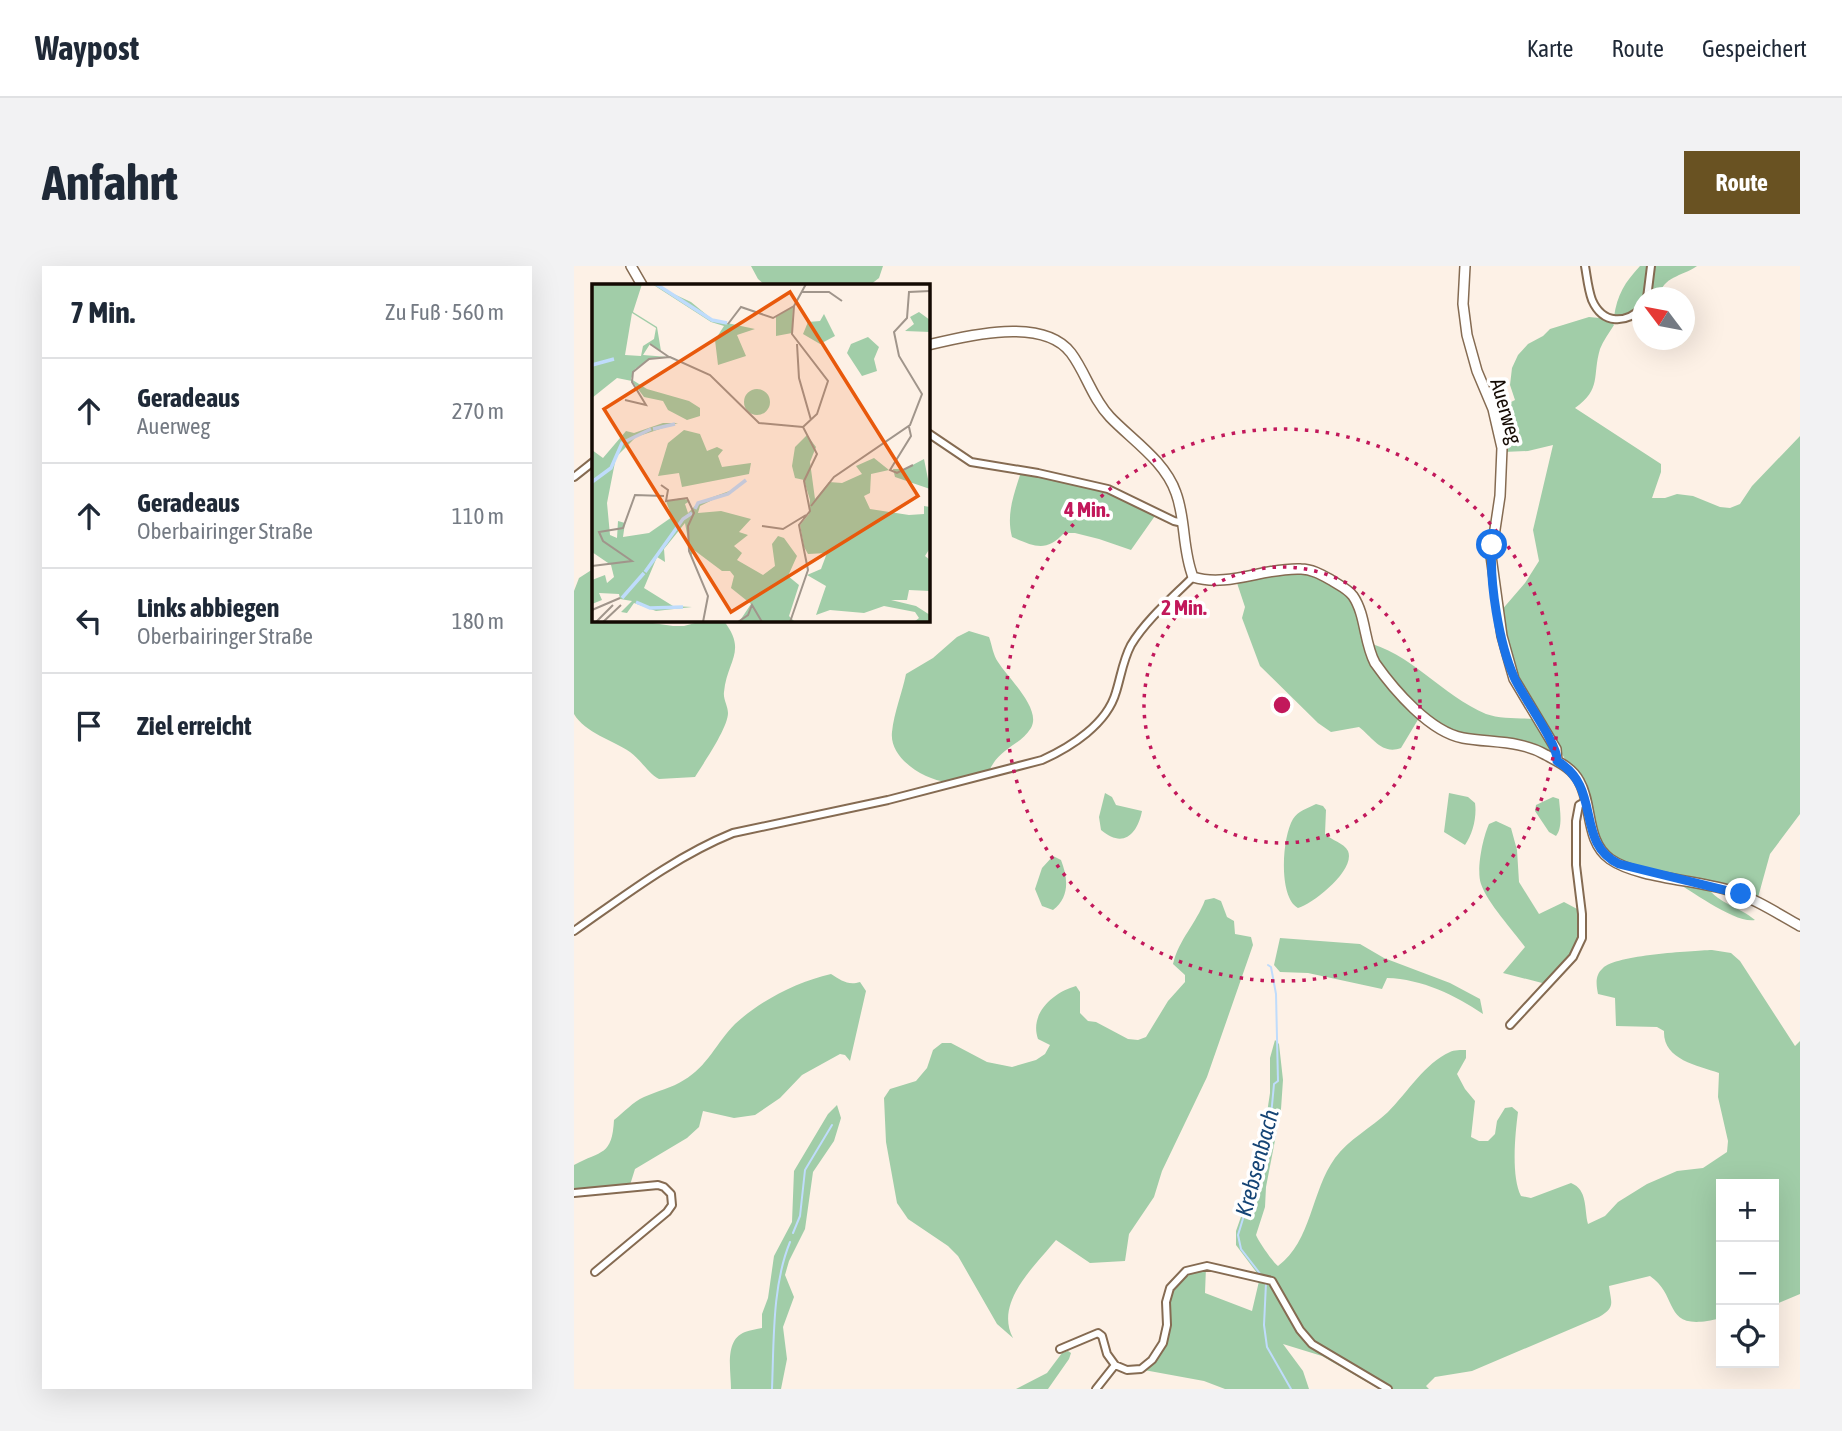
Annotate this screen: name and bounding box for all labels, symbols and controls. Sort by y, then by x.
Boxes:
text: Waypost [35,29,139,67]
text: Karte [1527,35,1573,62]
text: Route [1611,35,1664,62]
text: Gespeichert [1702,35,1807,62]
button: Route [1684,151,1800,214]
text: Anfahrt [42,154,178,210]
inset map [592,284,929,621]
north arrow [1632,287,1695,350]
text: 7 Min. [70,295,135,329]
text: Zu Fuß · 560 m [385,299,504,325]
street label: Auerweg [1486,375,1528,447]
text: Geradeaus [137,383,240,413]
icon: ahead [70,392,108,430]
text: 270 m [452,398,504,424]
text: Auerweg [137,413,210,439]
text: Geradeaus [137,488,240,518]
icon: ahead [70,497,108,535]
text: 4 Min. [1063,497,1110,521]
text: 110 m [452,503,504,529]
text: Oberbairinger Straße [137,518,313,544]
route start [1476,529,1507,560]
text: Links abbiegen [137,593,279,623]
text: 2 Min. [1161,595,1207,619]
icon: left [70,602,108,640]
text: 180 m [452,608,504,634]
text: Oberbairinger Straße [137,623,313,649]
centre of rings [1270,693,1294,717]
icon: arrive [70,707,108,745]
text: Ziel erreicht [137,711,252,741]
route end [1725,878,1756,909]
water label: Krebsenbach [1230,1107,1284,1219]
map controls [1716,1179,1779,1368]
button: + [1716,1179,1779,1242]
button: − [1716,1242,1779,1305]
button: locate [1716,1305,1779,1368]

